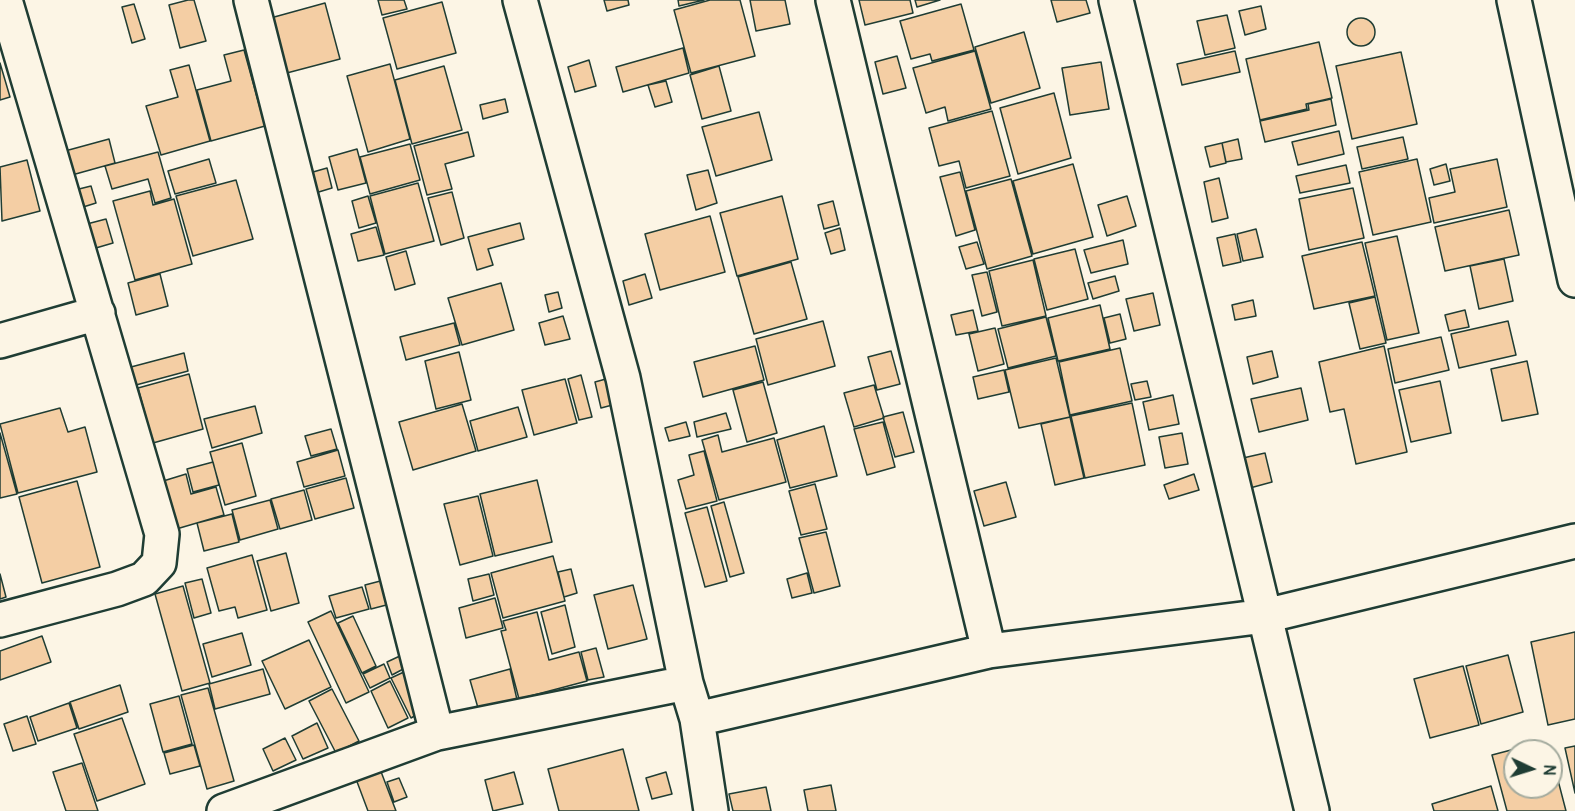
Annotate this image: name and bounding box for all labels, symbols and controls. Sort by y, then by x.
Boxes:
north arrow [1503,739,1563,799]
text: N [1539,764,1559,776]

